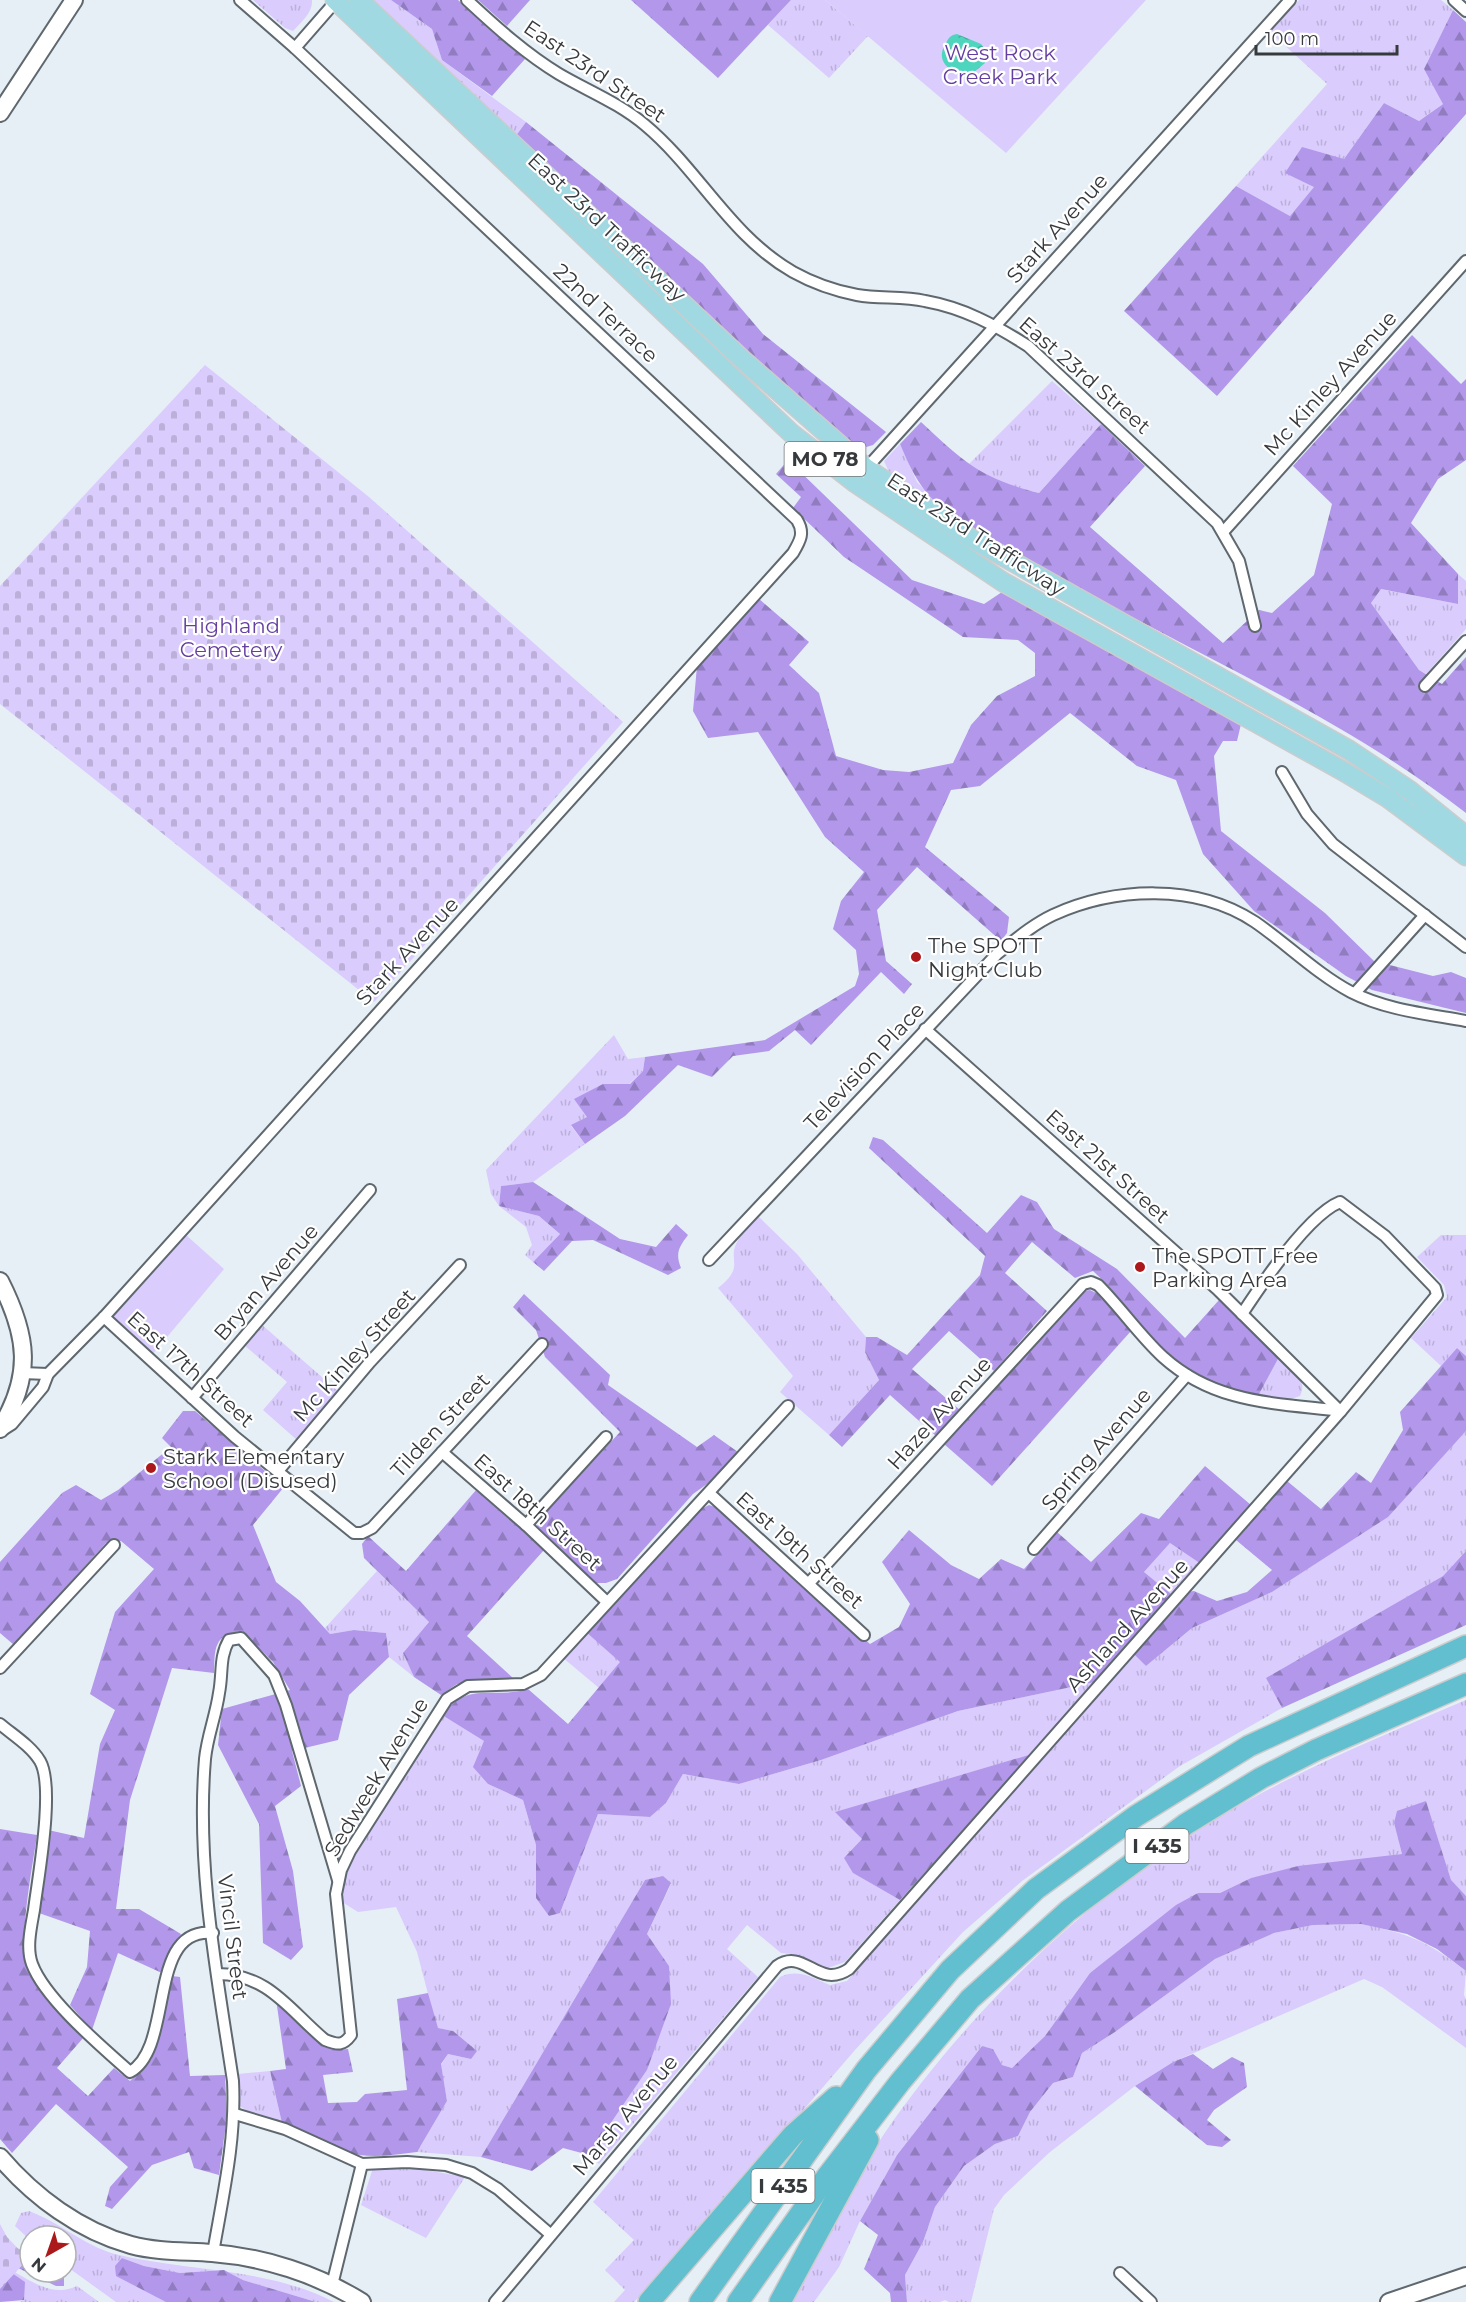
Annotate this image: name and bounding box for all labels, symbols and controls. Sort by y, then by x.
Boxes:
street label: East 23rd Street [519,14,671,128]
scale bar [1256,18,1397,56]
text: 100 m [1265,28,1319,50]
park label: West Rock Creek Park [943,40,1058,89]
street label: East 23rd Trafficway [523,147,692,307]
street label: Stark Avenue [1001,168,1113,288]
street label: 22nd Terrace [549,258,663,368]
street label: Mc Kinley Avenue [1258,305,1402,461]
street label: East 23rd Street [1014,311,1156,439]
road number: MO 78 [784,442,866,476]
street label: East 23rd Trafficway [882,467,1070,601]
park label: Highland Cemetery [180,613,283,662]
street label: Stark Avenue [350,892,464,1010]
place label: The SPOTT Night Club [928,933,1042,982]
marker: The SPOTT Night Club [909,950,923,964]
street label: Television Place [799,997,929,1135]
street label: East 21st Street [1041,1104,1175,1228]
street label: Bryan Avenue [209,1219,323,1345]
place label: The SPOTT Free Parking Area [1152,1243,1318,1292]
marker: The SPOTT Free Parking Area [1133,1260,1147,1274]
street label: Mc Kinley Street [288,1283,420,1427]
street label: East 17th Street [122,1306,260,1432]
street label: Hazel Avenue [882,1351,996,1475]
street label: Tilden Street [385,1368,495,1482]
street label: Spring Avenue [1036,1383,1156,1515]
place label: Stark Elementary School (Disused) [163,1444,345,1493]
street label: East 18th Street [469,1448,607,1576]
marker: Stark Elementary School (Disused) [144,1461,158,1475]
street label: East 19th Street [731,1486,869,1614]
street label: Ashland Avenue [1061,1553,1193,1697]
street label: Sedweek Avenue [319,1693,433,1861]
road number: I 435 [1126,1829,1188,1863]
street label: Vincil Street [213,1873,253,2001]
street label: Marsh Avenue [567,2049,683,2181]
road number: I 435 [752,2169,814,2203]
north arrow [18,2224,78,2284]
text: N [28,2254,50,2277]

